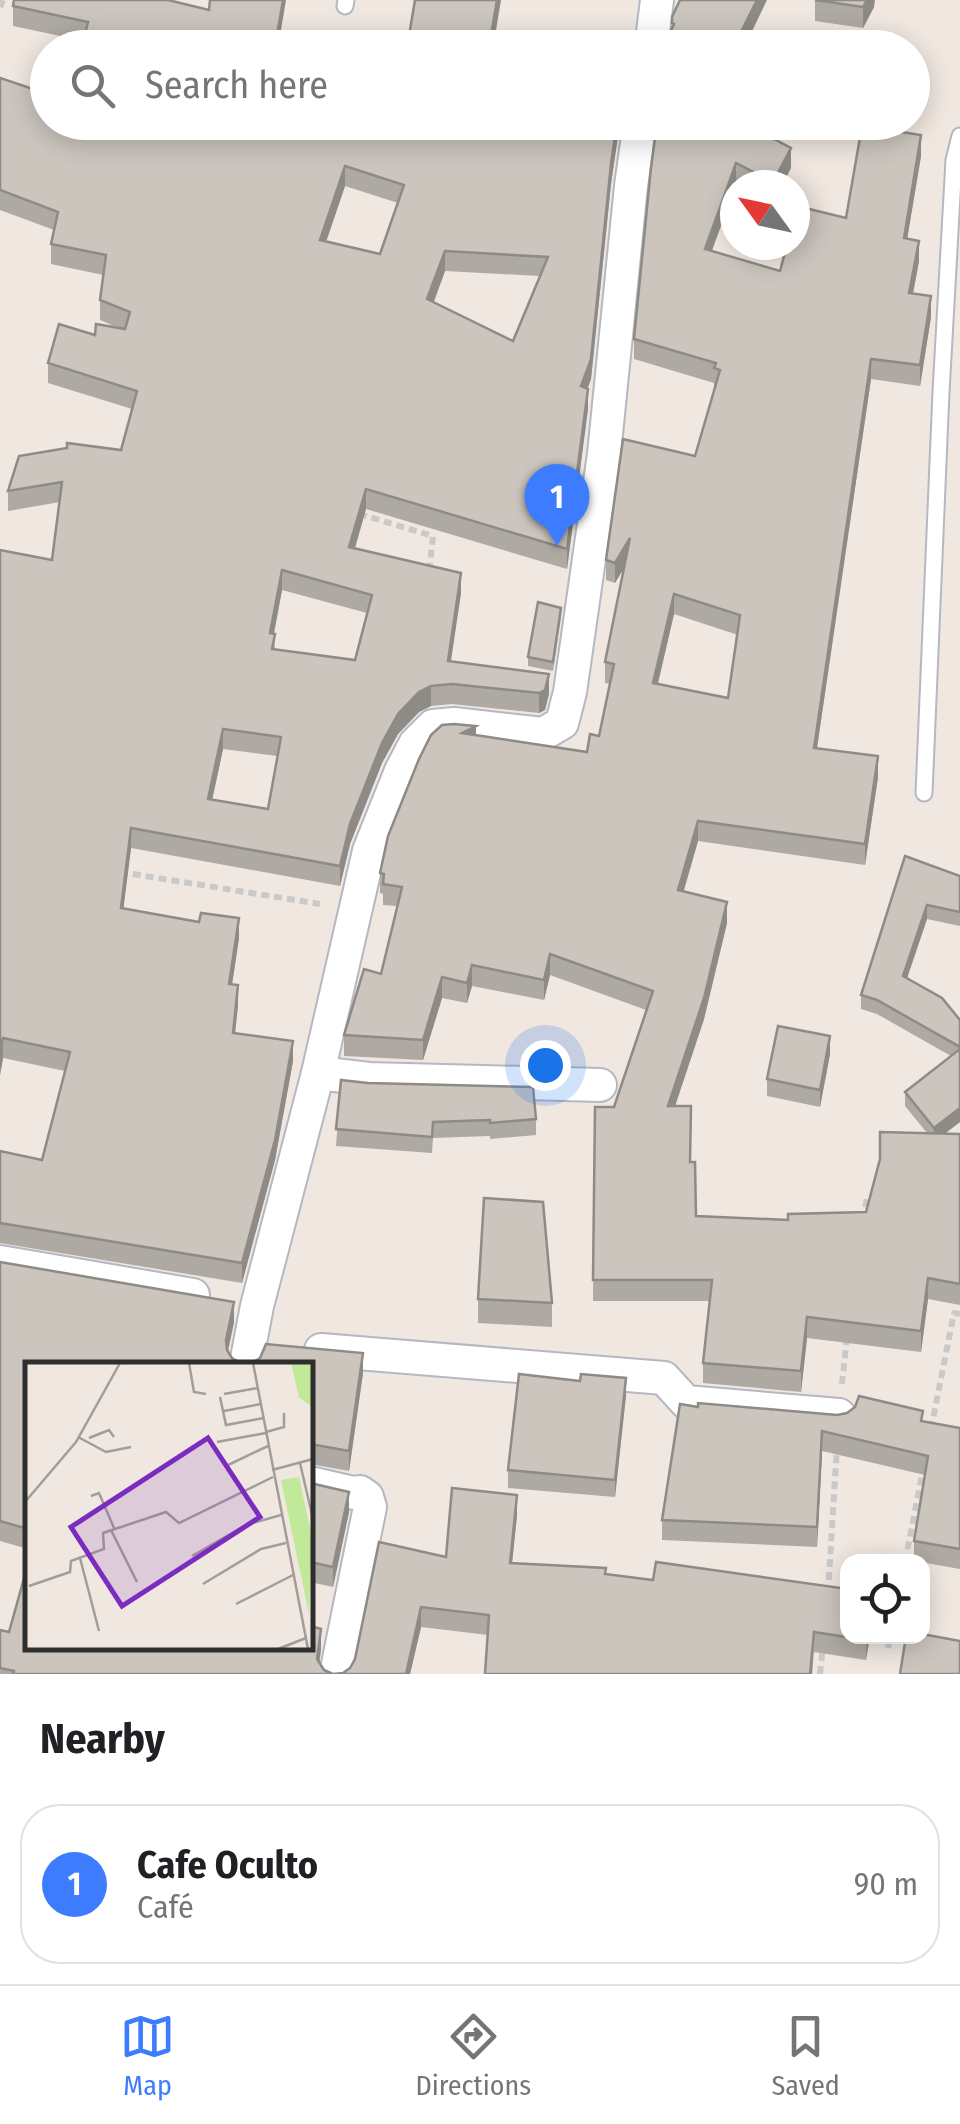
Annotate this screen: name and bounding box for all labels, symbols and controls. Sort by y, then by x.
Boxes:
search box [30,30,930,140]
icon: search [65,58,120,113]
text: Search here [145,62,328,108]
north arrow [720,170,810,260]
pin: 1 [524,464,590,546]
your location [520,1040,571,1091]
inset map [25,1362,312,1649]
map controls [840,1554,930,1644]
button: locate [840,1554,930,1644]
text: Nearby [40,1714,165,1764]
text: Cafe Oculto [137,1842,318,1888]
text: 1 [68,1865,81,1903]
text: 90 m [854,1865,918,1903]
text: Café [137,1888,194,1926]
tab: Map [120,2009,175,2102]
tab: Directions [415,2009,531,2102]
tab: Saved [771,2009,840,2102]

